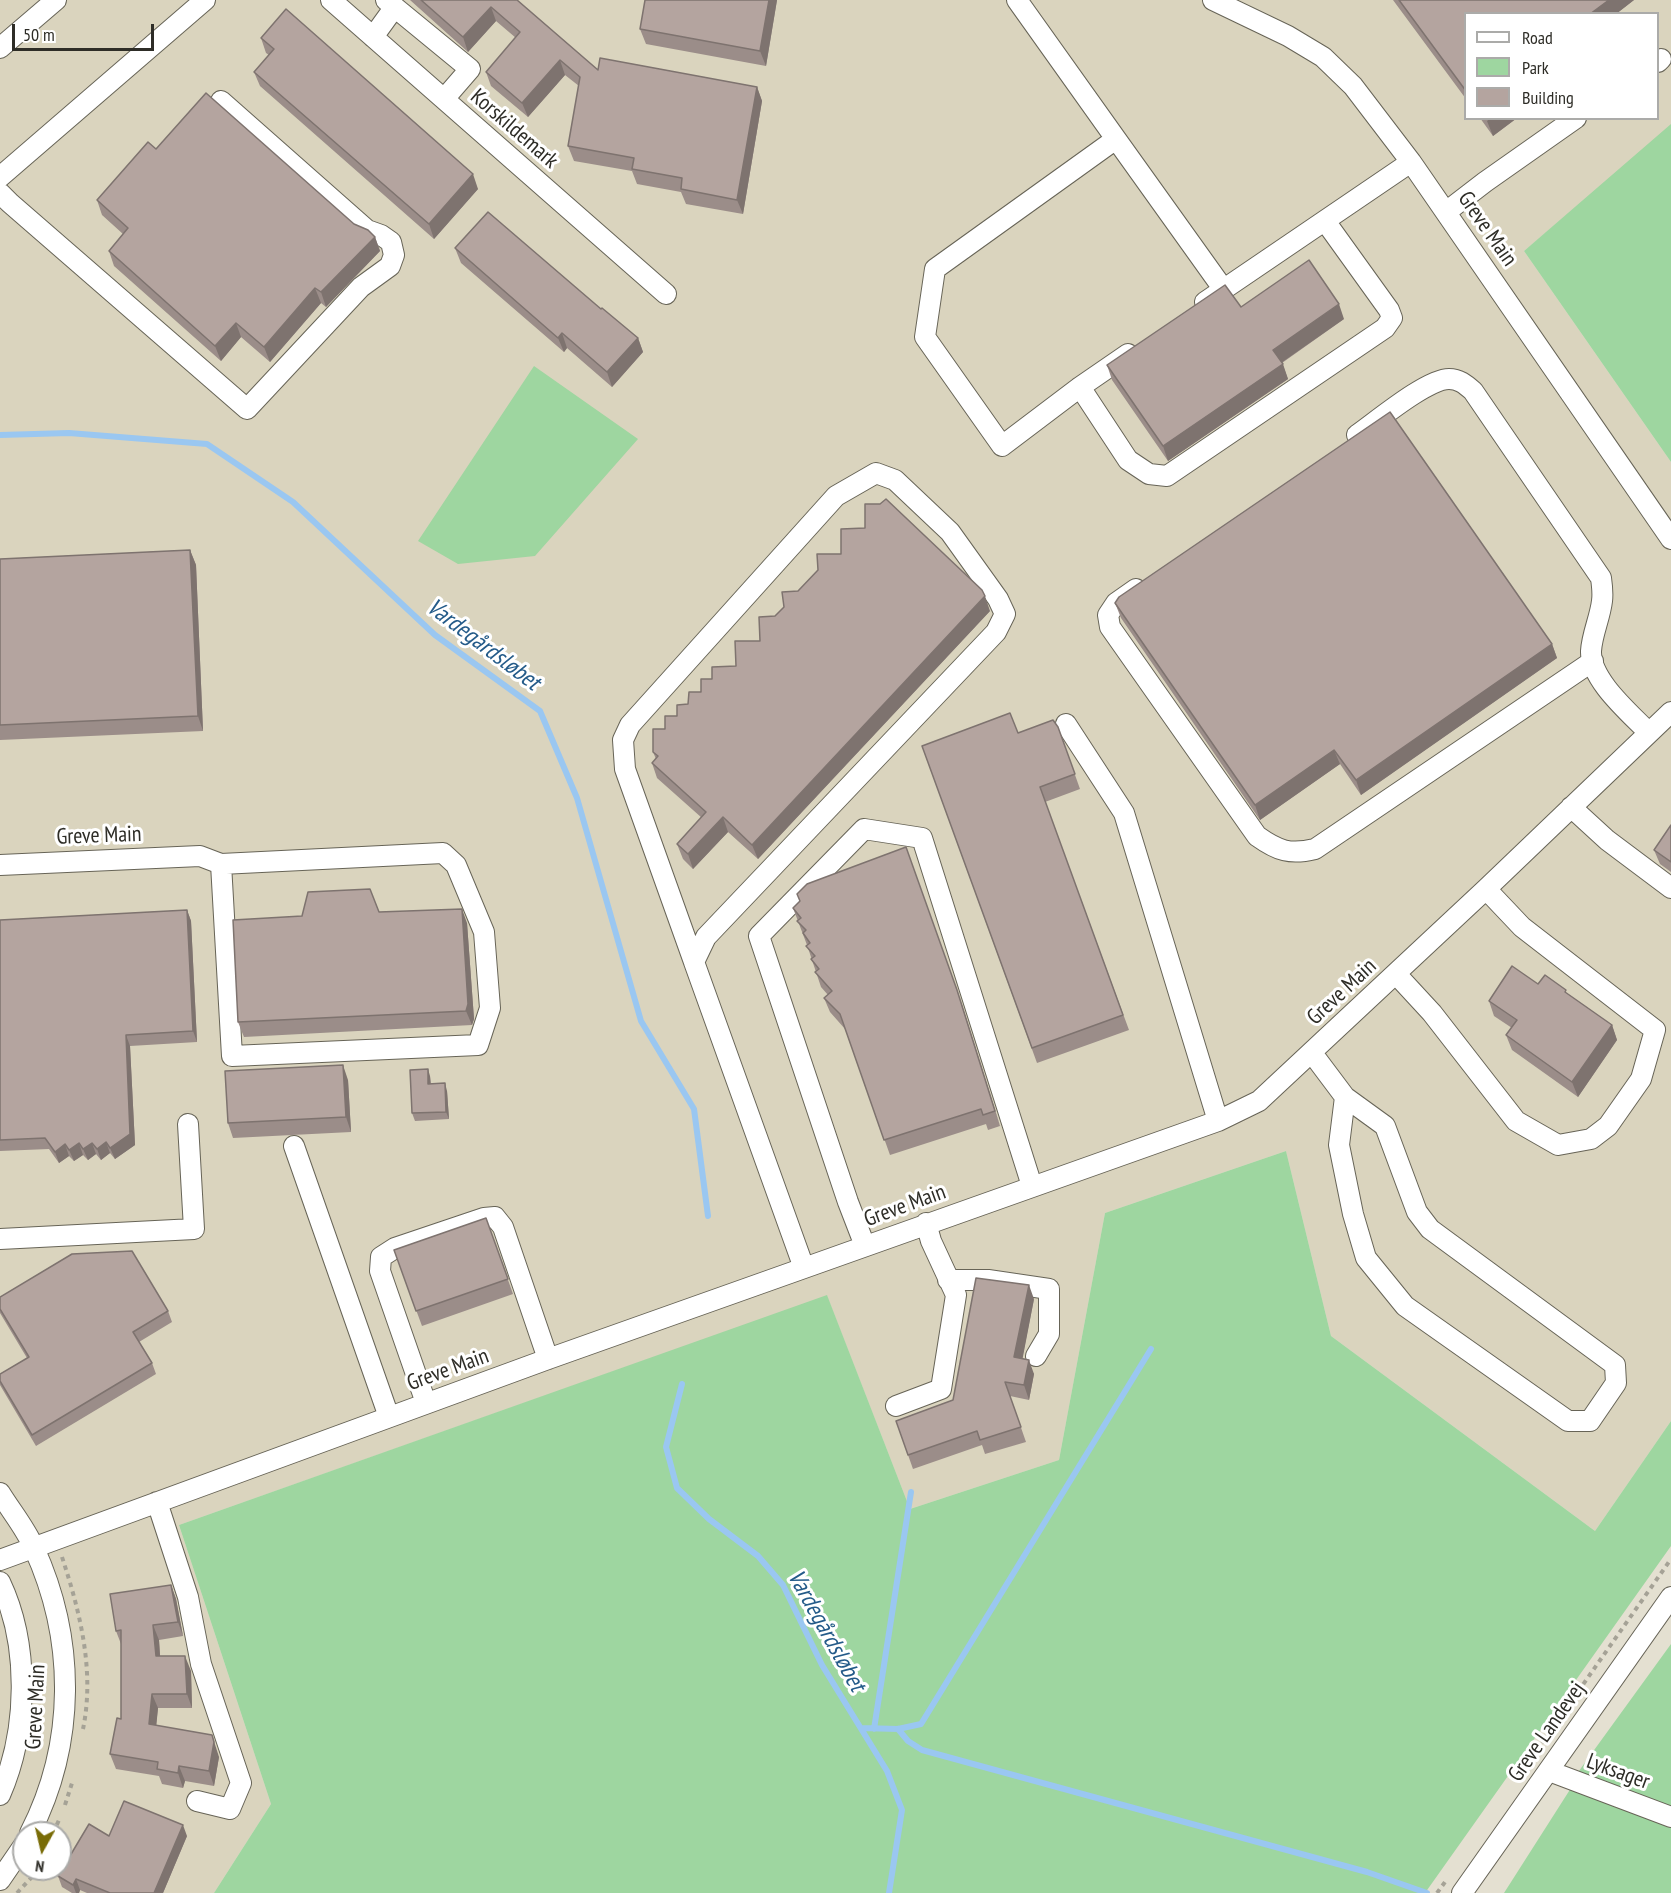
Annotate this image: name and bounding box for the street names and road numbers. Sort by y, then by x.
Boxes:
street label: Korskildemark [465,84,563,174]
street label: Greve Main [1452,187,1522,271]
street label: Greve Main [56,821,142,851]
street label: Greve Main [1302,953,1382,1031]
street label: Greve Main [861,1179,949,1233]
street label: Greve Main [404,1343,492,1397]
street label: Greve Main [21,1664,51,1750]
street label: Greve Landevej [1503,1677,1591,1787]
street label: Lyksager [1583,1748,1653,1796]

